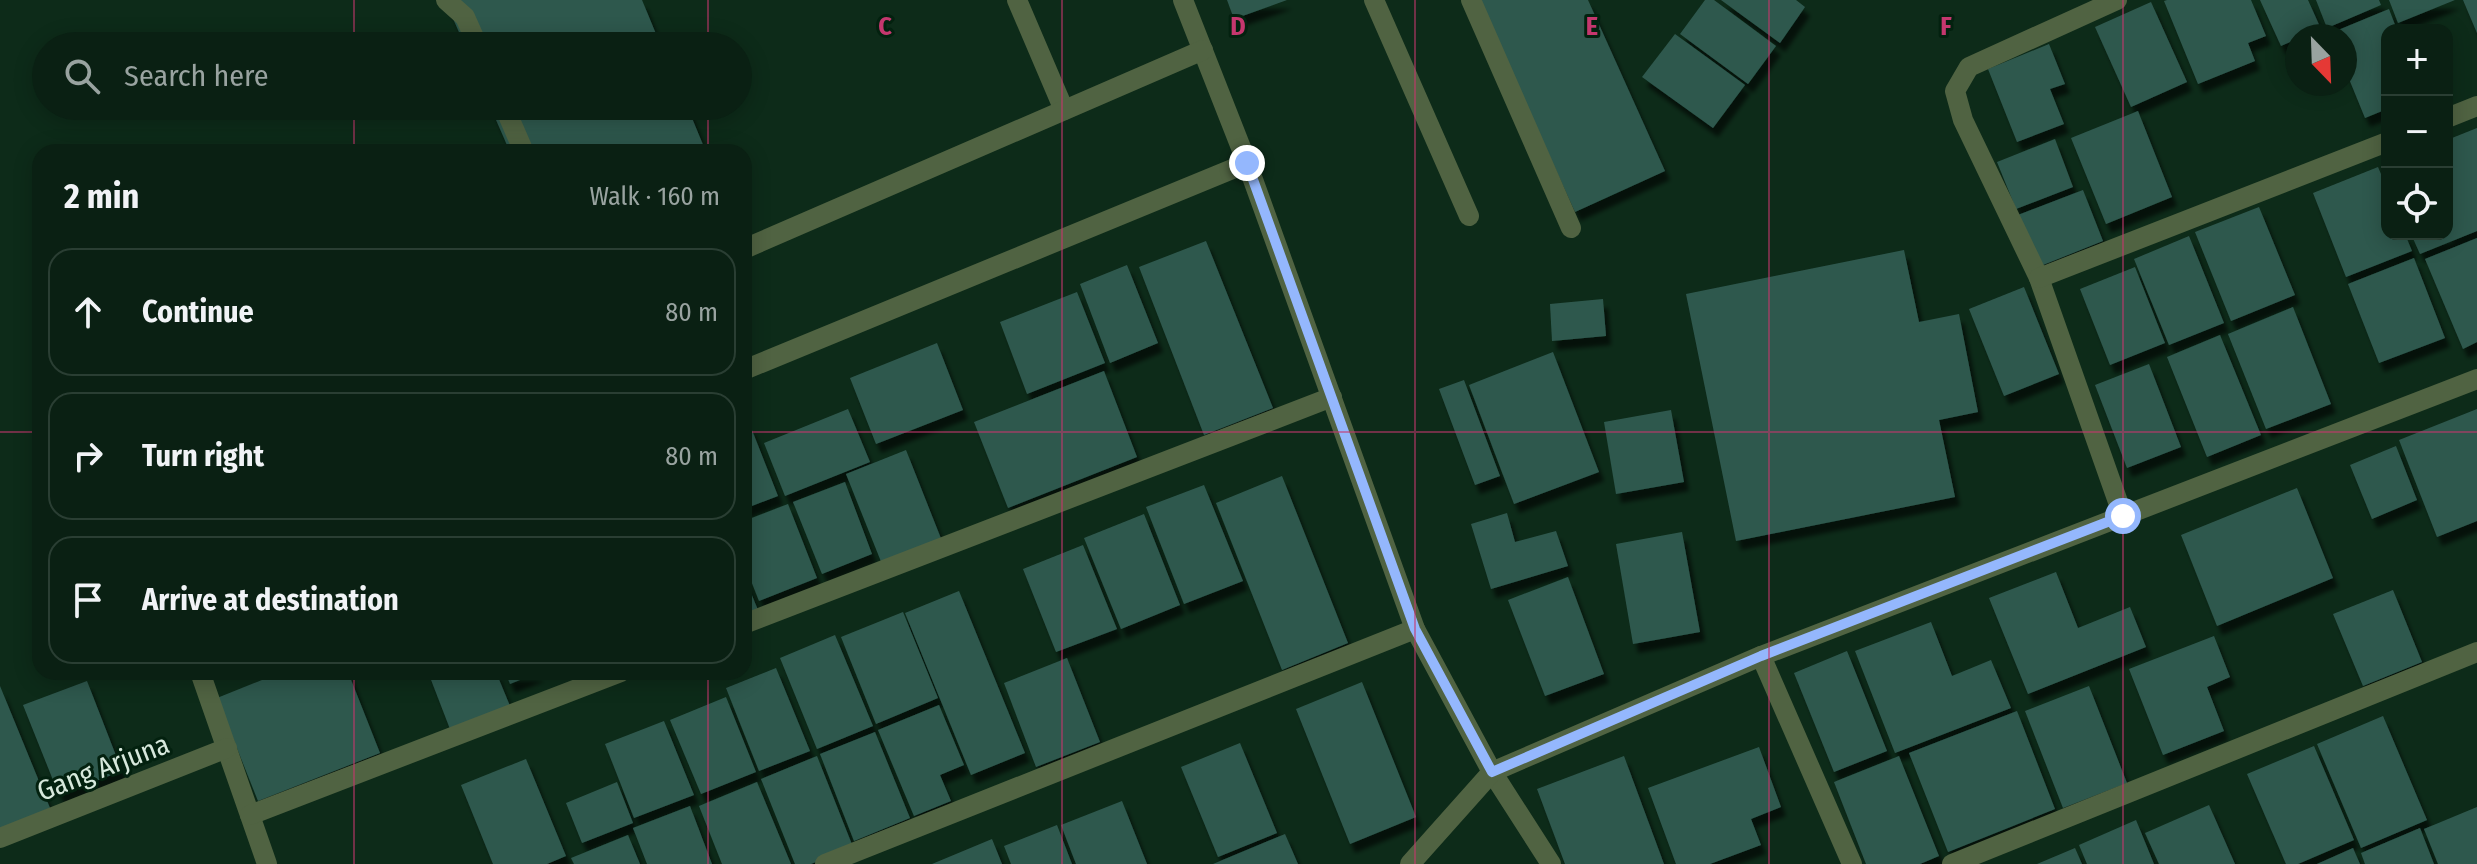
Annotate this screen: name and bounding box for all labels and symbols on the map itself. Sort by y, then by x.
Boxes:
text: C [878,11,892,42]
text: D [1230,11,1246,42]
text: E [1586,11,1598,42]
text: F [1940,11,1952,42]
north arrow [2285,24,2357,96]
route end [1229,145,1265,181]
route start [2105,498,2141,534]
street label: Gang Arjuna [33,727,174,808]

